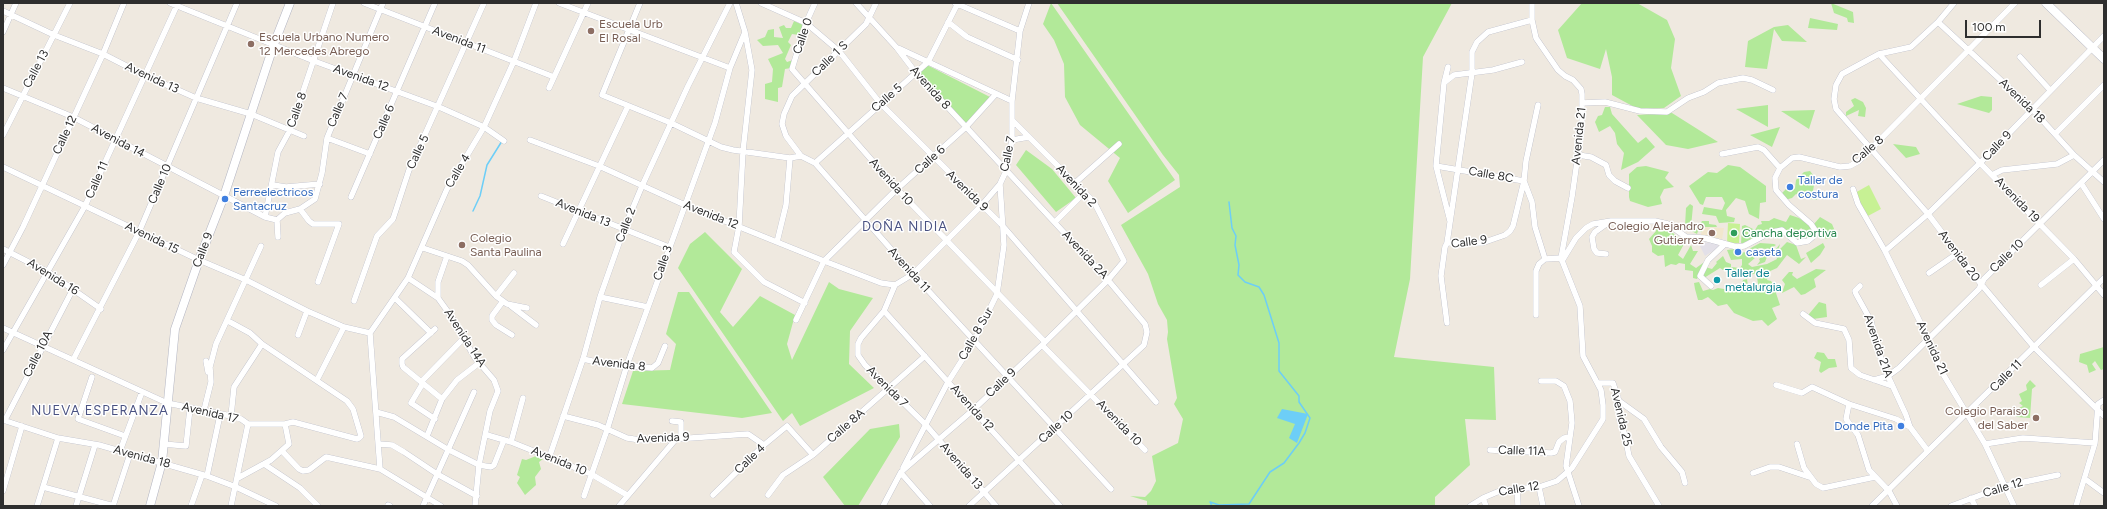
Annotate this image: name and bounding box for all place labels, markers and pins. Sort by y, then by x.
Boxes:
place label: Escuela Urb El Rosal [599,17,663,45]
marker: Escuela Urb El Rosal [586,26,596,36]
place label: Escuela Urbano Numero 12 Mercedes Abrego [259,30,389,58]
marker: Escuela Urbano Numero 12 Mercedes Abrego [246,39,256,49]
place label: Taller de costura [1798,173,1842,201]
marker: Taller de costura [1785,182,1795,192]
place label: Ferreelectricos Santacruz [233,185,313,213]
marker: Ferreelectricos Santacruz [220,194,230,204]
place label: Colegio Alejandro Gutierrez [1608,219,1704,247]
place label: Cancha deportiva [1742,226,1837,240]
marker: Colegio Alejandro Gutierrez [1707,228,1717,238]
marker: Cancha deportiva [1729,228,1739,238]
place label: Colegio Santa Paulina [470,231,542,259]
marker: Colegio Santa Paulina [457,240,467,250]
place label: caseta [1746,245,1781,259]
marker: caseta [1733,247,1743,257]
place label: Taller de metalurgia [1725,266,1782,294]
marker: Taller de metalurgia [1712,275,1722,285]
place label: Colegio Paraiso del Saber [1945,404,2028,432]
marker: Colegio Paraiso del Saber [2031,413,2041,423]
place label: Donde Pita [1834,419,1893,433]
marker: Donde Pita [1896,421,1906,431]

